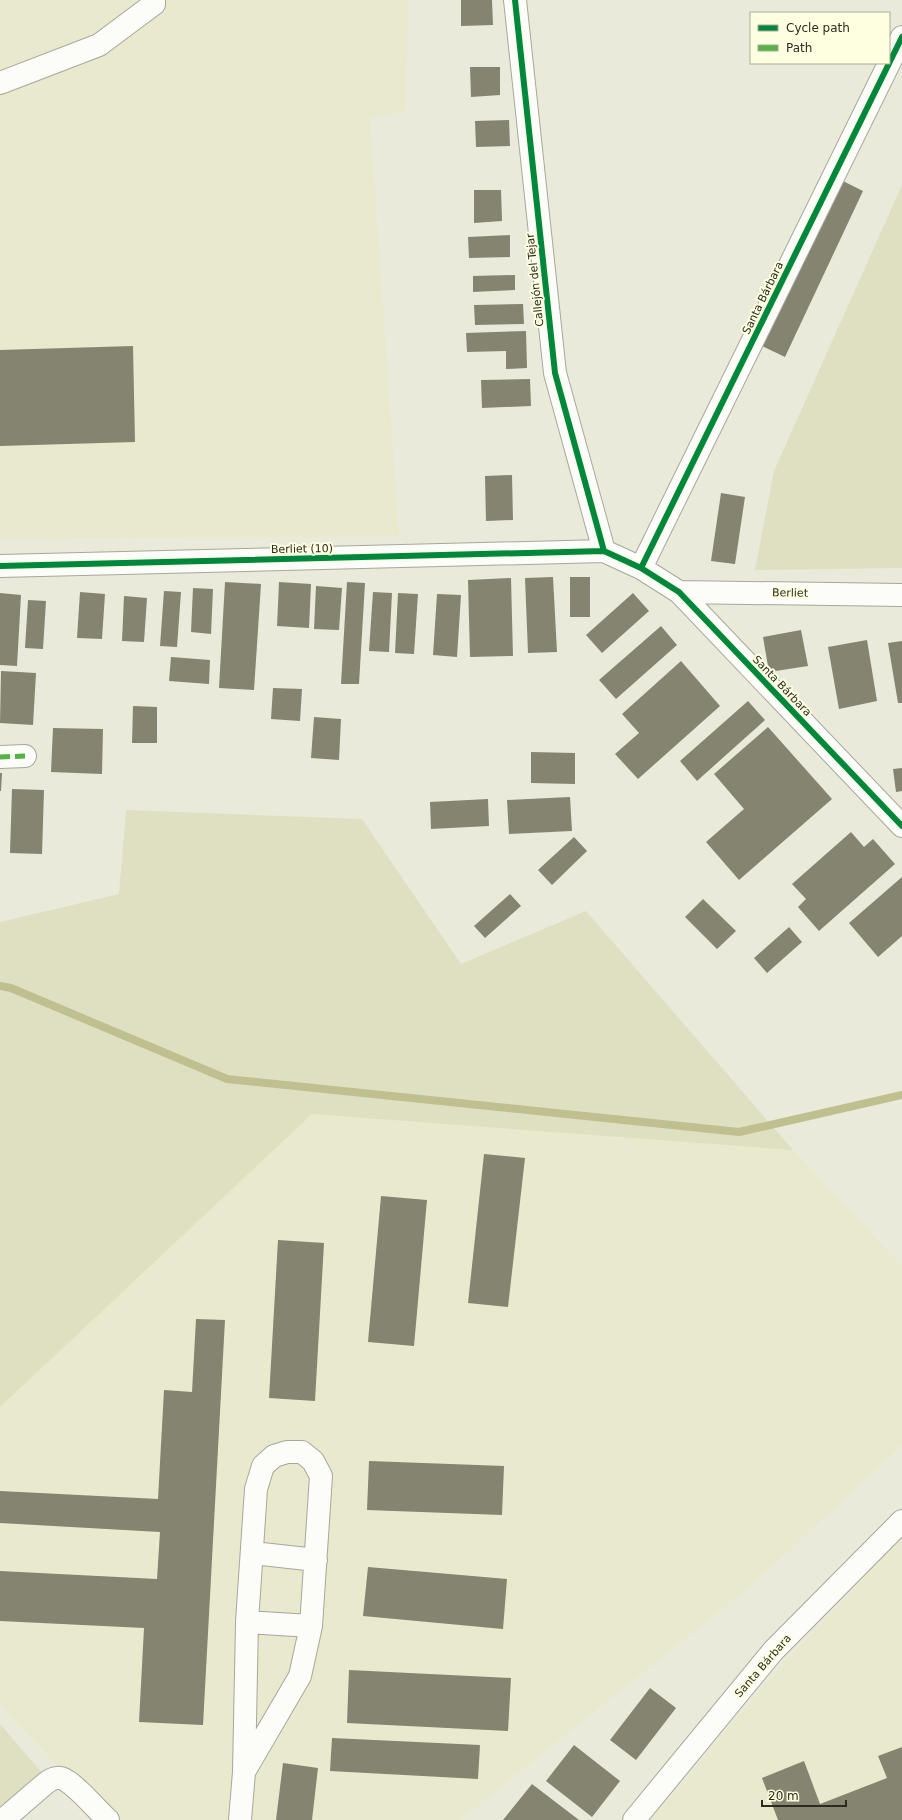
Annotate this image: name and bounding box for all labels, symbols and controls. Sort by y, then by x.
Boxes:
legend [750,12,890,64]
text: Cycle path [786,21,850,35]
text: Path [786,41,812,55]
street label: Callejón del Tejar [524,232,546,327]
street label: Santa Bárbara [740,260,786,336]
street label: Berliet (10) [271,542,333,556]
street label: Berliet [772,586,809,600]
street label: Santa Bárbara [750,653,814,719]
street label: Santa Bárbara [732,1632,794,1700]
scale bar [762,1782,846,1808]
text: 20 m [768,1789,799,1803]

